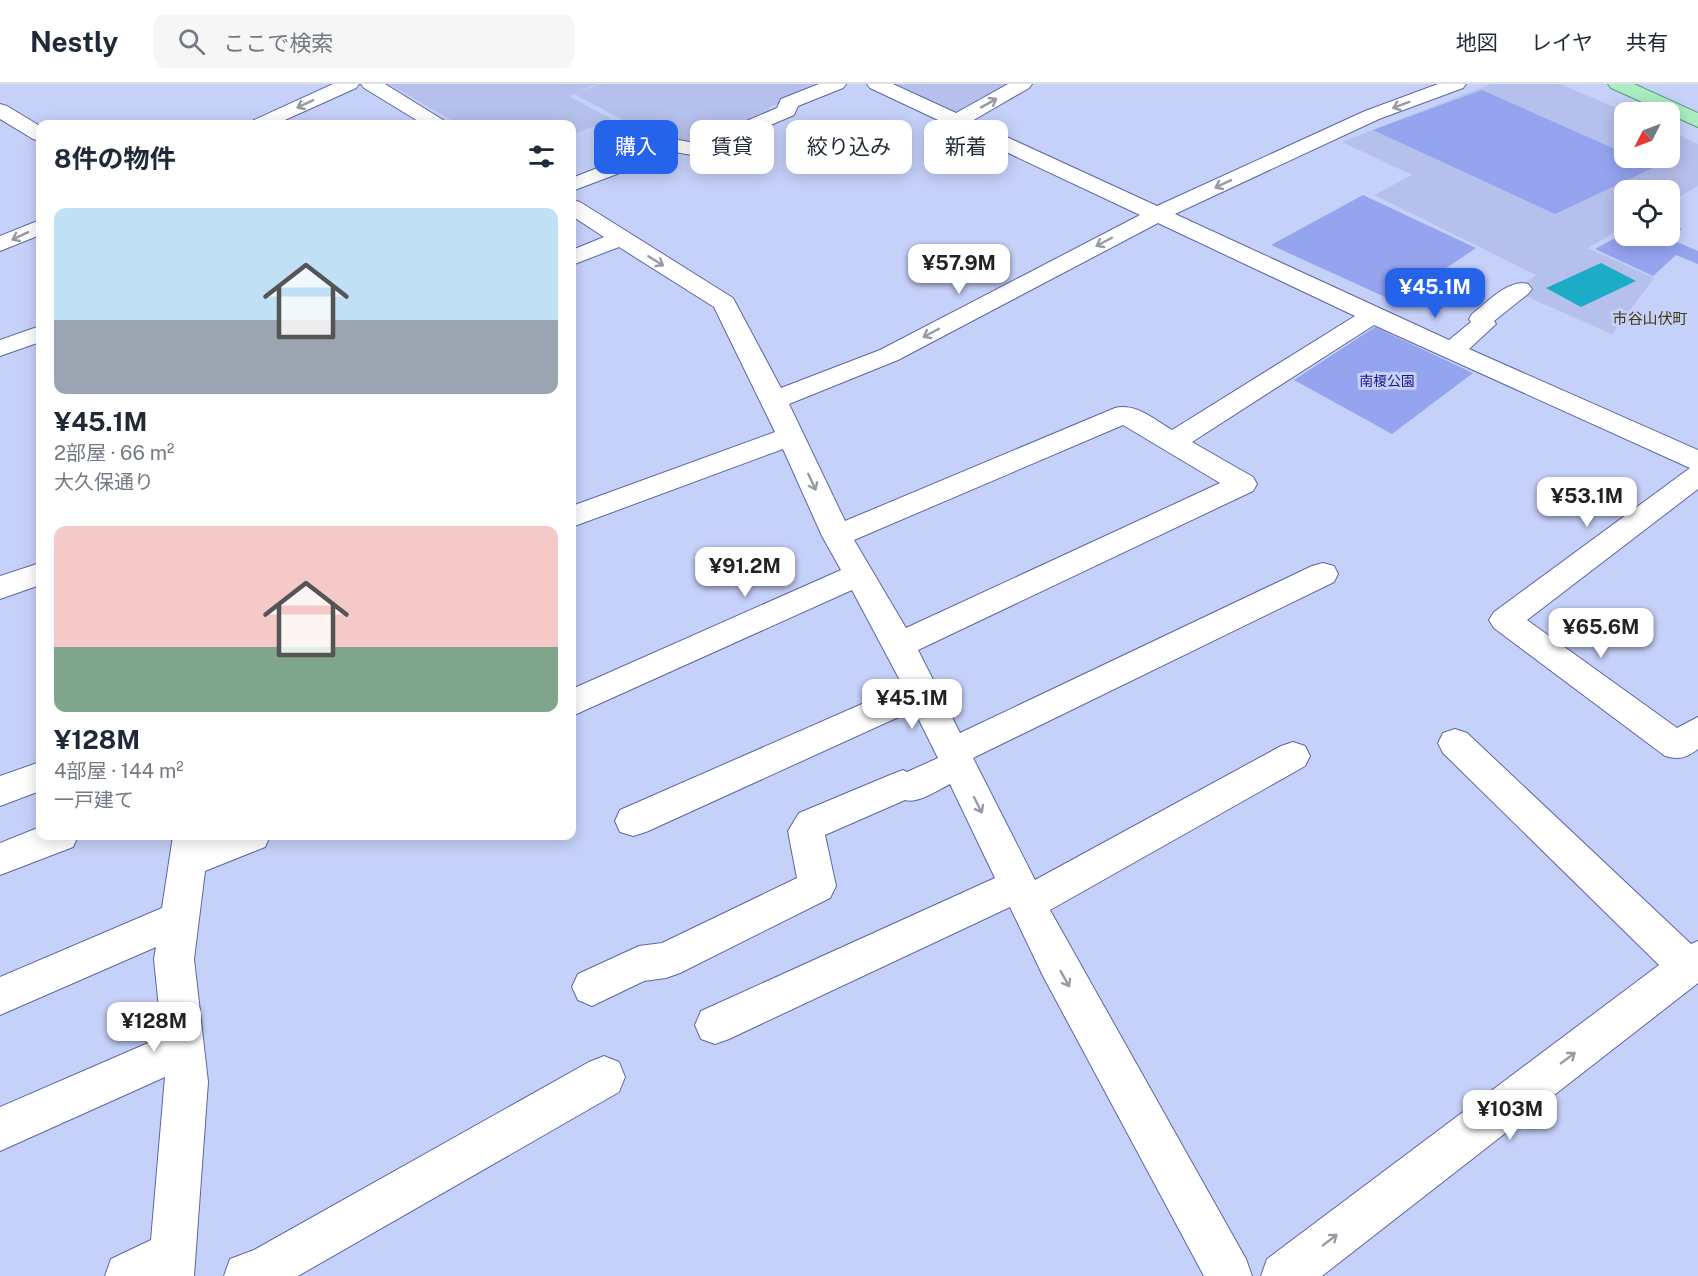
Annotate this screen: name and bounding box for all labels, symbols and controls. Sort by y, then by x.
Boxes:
search box [154,14,574,68]
text: Nestly [30,25,118,58]
icon: search [175,25,208,58]
text: ここで検索 [223,30,333,56]
text: 地図 [1456,30,1498,55]
text: レイヤ [1531,30,1593,55]
text: 共有 [1626,30,1668,55]
one-way arrow [980,97,997,109]
one-way arrow [297,99,315,111]
one-way arrow [1392,100,1411,111]
north arrow [1614,102,1680,168]
map controls [1614,102,1680,246]
chip: 購入 [594,120,678,174]
chip: 賃貸 [690,120,774,174]
chip: 絞り込み [786,120,912,174]
chip: 新着 [924,120,1008,174]
icon: filters [525,140,558,173]
text: 8件の物件 [54,143,175,174]
one-way arrow [1214,179,1232,191]
button: locate [1614,180,1680,246]
one-way arrow [12,231,30,242]
one-way arrow [1096,236,1113,248]
pin: ¥57.9M [910,244,1008,295]
icon: home [252,247,360,355]
text: ¥57.9M [922,251,996,275]
one-way arrow [648,254,665,267]
pin: ¥45.1M [1386,268,1484,319]
text: ¥45.1M [1399,275,1471,299]
district label: 市谷山伏町 [1612,310,1688,327]
one-way arrow [923,328,941,339]
park label: 南榎公園 [1359,373,1415,389]
text: ¥45.1M [54,406,147,437]
text: 2部屋 · 66 m² [54,441,174,465]
text: 大久保通り [54,470,154,494]
one-way arrow [807,472,818,491]
pin: ¥53.1M [1538,477,1636,528]
text: ¥53.1M [1551,484,1623,508]
pin: ¥91.2M [696,547,794,598]
text: ¥91.2M [709,554,781,578]
icon: home [252,565,360,673]
pin: ¥65.6M [1552,608,1650,659]
text: ¥65.6M [1563,615,1639,639]
pin: ¥45.1M [863,679,961,730]
text: ¥45.1M [876,686,948,710]
text: ¥128M [54,724,140,755]
text: 4部屋 · 144 m² [54,759,184,783]
text: 一戸建て [54,788,134,812]
one-way arrow [973,795,984,813]
one-way arrow [1059,970,1071,987]
pin: ¥128M [112,1002,196,1053]
text: ¥128M [121,1009,187,1033]
one-way arrow [1560,1051,1576,1064]
pin: ¥103M [1468,1090,1552,1141]
text: ¥103M [1477,1097,1543,1121]
one-way arrow [1322,1234,1338,1247]

